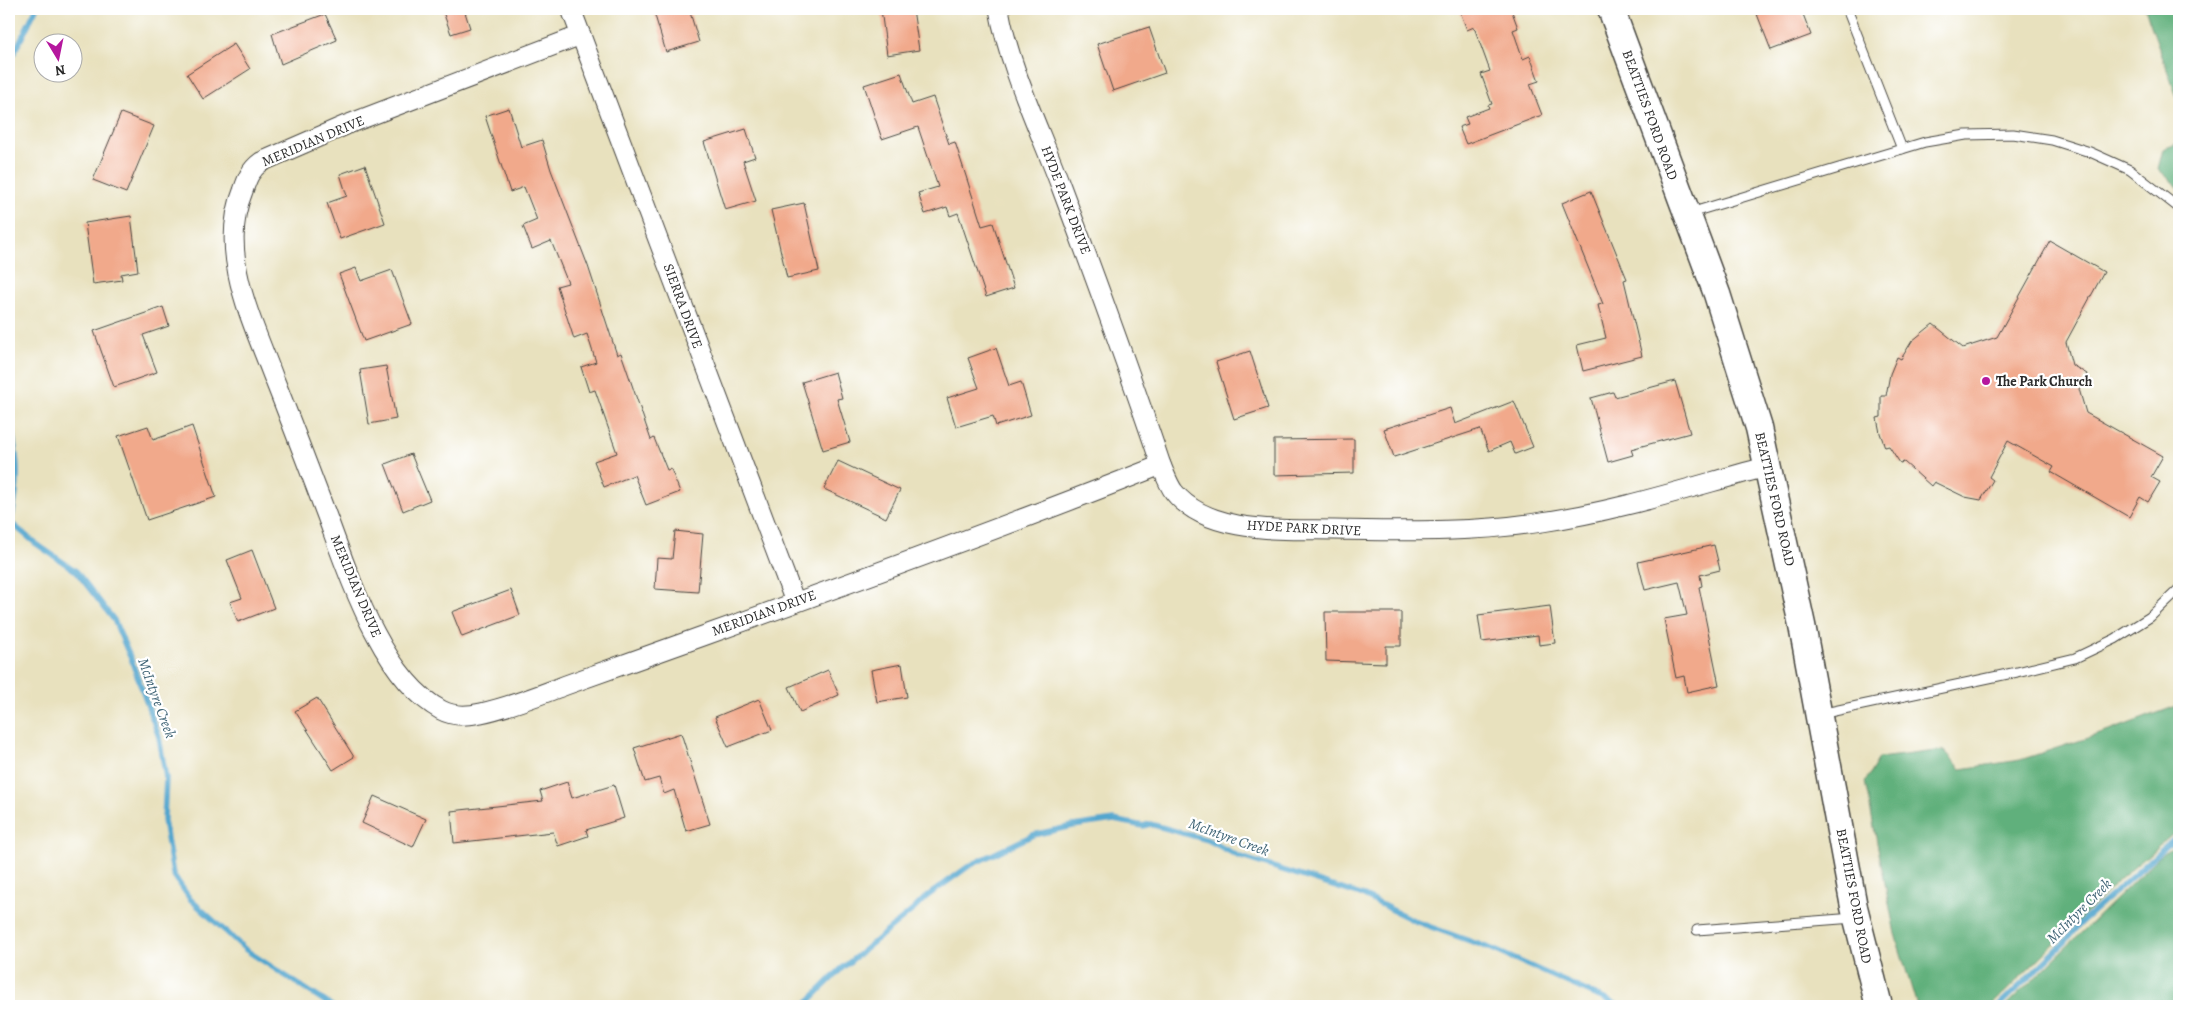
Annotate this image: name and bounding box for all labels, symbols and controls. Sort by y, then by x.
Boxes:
north arrow [32,32,82,82]
street label: BEATTIES FORD ROAD [1618,47,1682,183]
text: N [53,60,67,81]
street label: MERIDIAN DRIVE [259,111,367,171]
street label: HYDE PARK DRIVE [1037,143,1095,257]
street label: SIERRA DRIVE [659,261,707,351]
place label: The Park Church [1996,372,2093,391]
marker: The Park Church [1980,375,1992,387]
street label: BEATTIES FORD ROAD [1750,430,1800,568]
street label: HYDE PARK DRIVE [1246,516,1362,540]
street label: MERIDIAN DRIVE [326,532,386,640]
street label: MERIDIAN DRIVE [709,585,819,641]
water label: McIntyre Creek [133,655,181,741]
water label: McIntyre Creek [1186,813,1272,861]
street label: BEATTIES FORD ROAD [1832,827,1876,965]
water label: McIntyre Creek [2042,874,2116,948]

